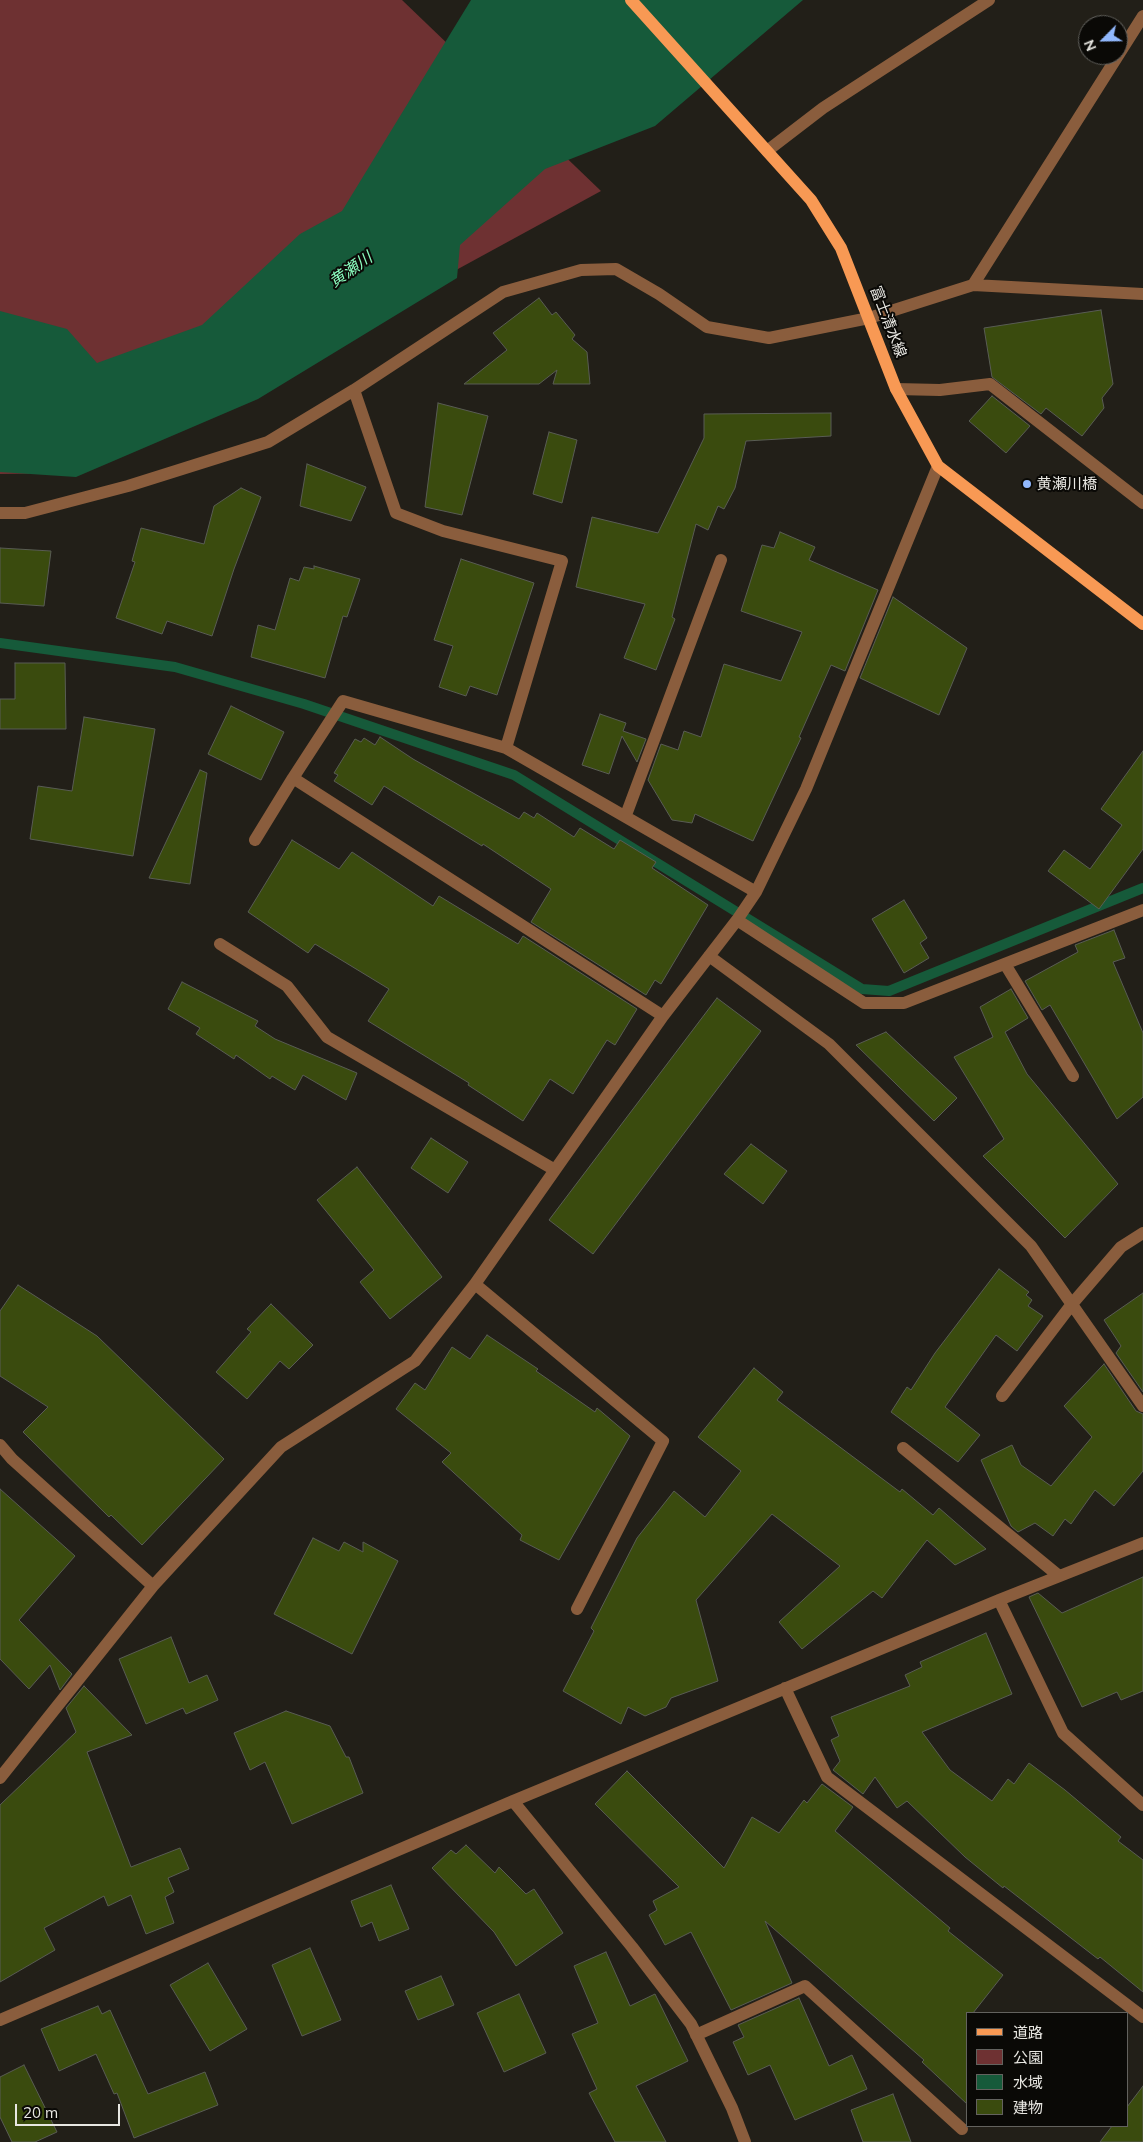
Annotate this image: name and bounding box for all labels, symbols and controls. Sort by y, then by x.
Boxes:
north arrow [1078,15,1128,65]
text: N [1080,37,1100,54]
water label: 黄瀬川 [326,248,376,292]
street label: 富士清水線 [866,284,910,360]
place label: 黄瀬川橋 [1037,475,1097,493]
marker: 黄瀬川橋 [1021,478,1033,490]
legend [966,2012,1128,2127]
text: 道路 [1013,2023,1043,2042]
text: 公園 [1013,2048,1043,2067]
text: 水域 [1013,2073,1043,2092]
scale bar [18,2094,122,2126]
text: 建物 [1013,2098,1043,2117]
text: 20 m [23,2103,58,2122]

